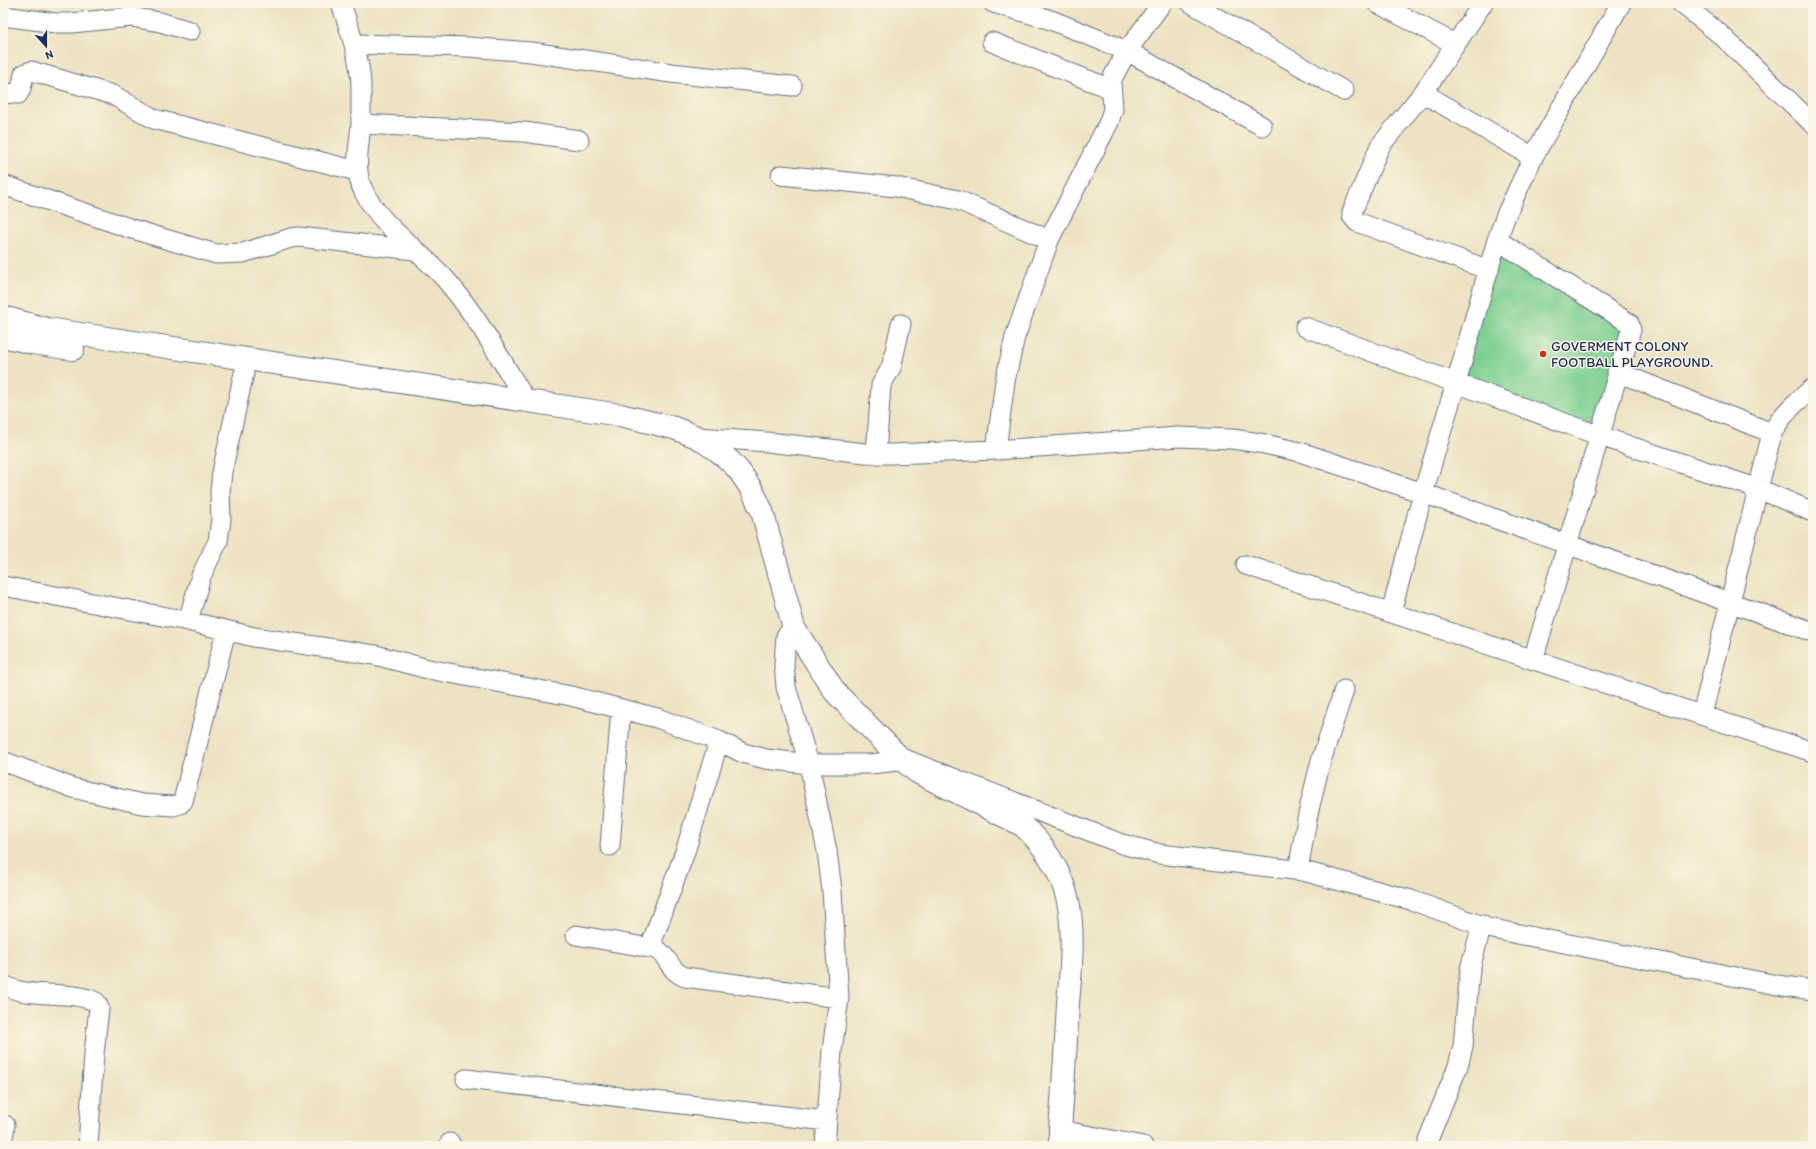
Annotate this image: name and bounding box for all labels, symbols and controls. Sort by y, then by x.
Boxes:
north arrow [26,26,66,66]
text: N [44,47,55,62]
place label: GOVERMENT COLONY FOOTBALL PLAYGROUND. [1551,338,1713,371]
marker: GOVERMENT COLONY FOOTBALL PLAYGROUND. [1538,349,1548,359]

